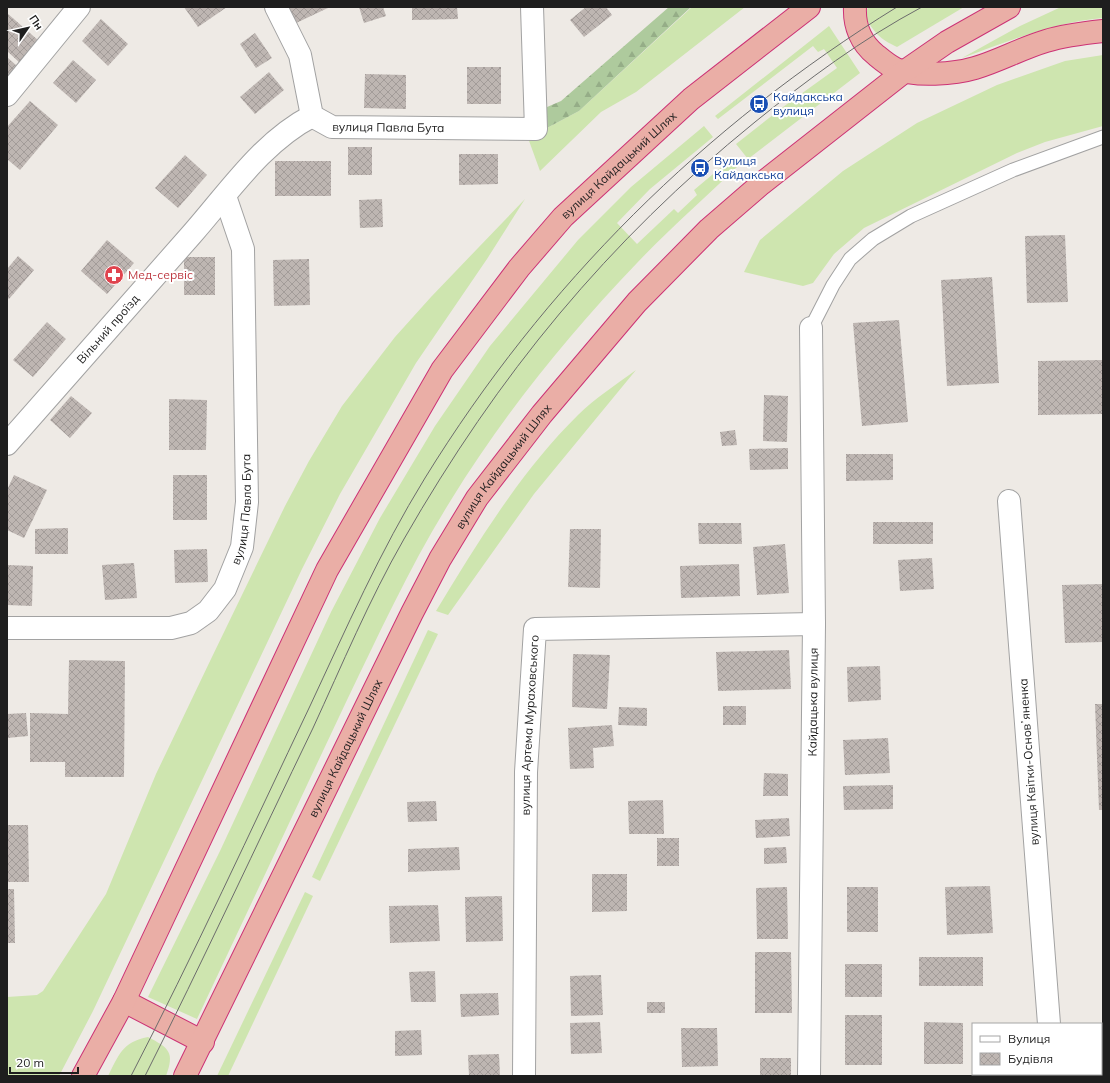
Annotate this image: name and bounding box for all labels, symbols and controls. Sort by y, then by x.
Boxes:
north arrow [8,8,48,48]
text: Пн [26,12,46,33]
place label: Кайдакська вулиця [773,89,843,118]
bus stop icon: Кайдакська вулиця [748,93,770,115]
street label: вулиця Кайдацький Шлях [558,108,680,222]
street label: вулиця Павла Бута [332,119,445,135]
place label: Вулиця Кайдакська [714,153,784,182]
bus stop icon: Вулиця Кайдакська [689,157,711,179]
pharmacy icon: Мед-сервіс [103,264,125,286]
place label: Мед-сервіс [128,267,193,282]
street label: Вільний проїзд [73,291,142,367]
street label: вулиця Кайдацький Шлях [452,400,555,531]
street label: вулиця Павла Бута [228,454,254,567]
street label: вулиця Артема Мураховського [518,634,542,816]
street label: Кайдацька вулиця [805,648,821,757]
street label: вулиця Кайдацький Шлях [305,676,386,820]
street label: вулиця Квітки-Основʼяненка [1015,678,1042,846]
legend [972,1023,1102,1075]
text: Вулиця [1008,1031,1050,1046]
scale bar [10,1049,78,1075]
text: Будівля [1008,1051,1053,1066]
text: 20 m [16,1055,44,1070]

